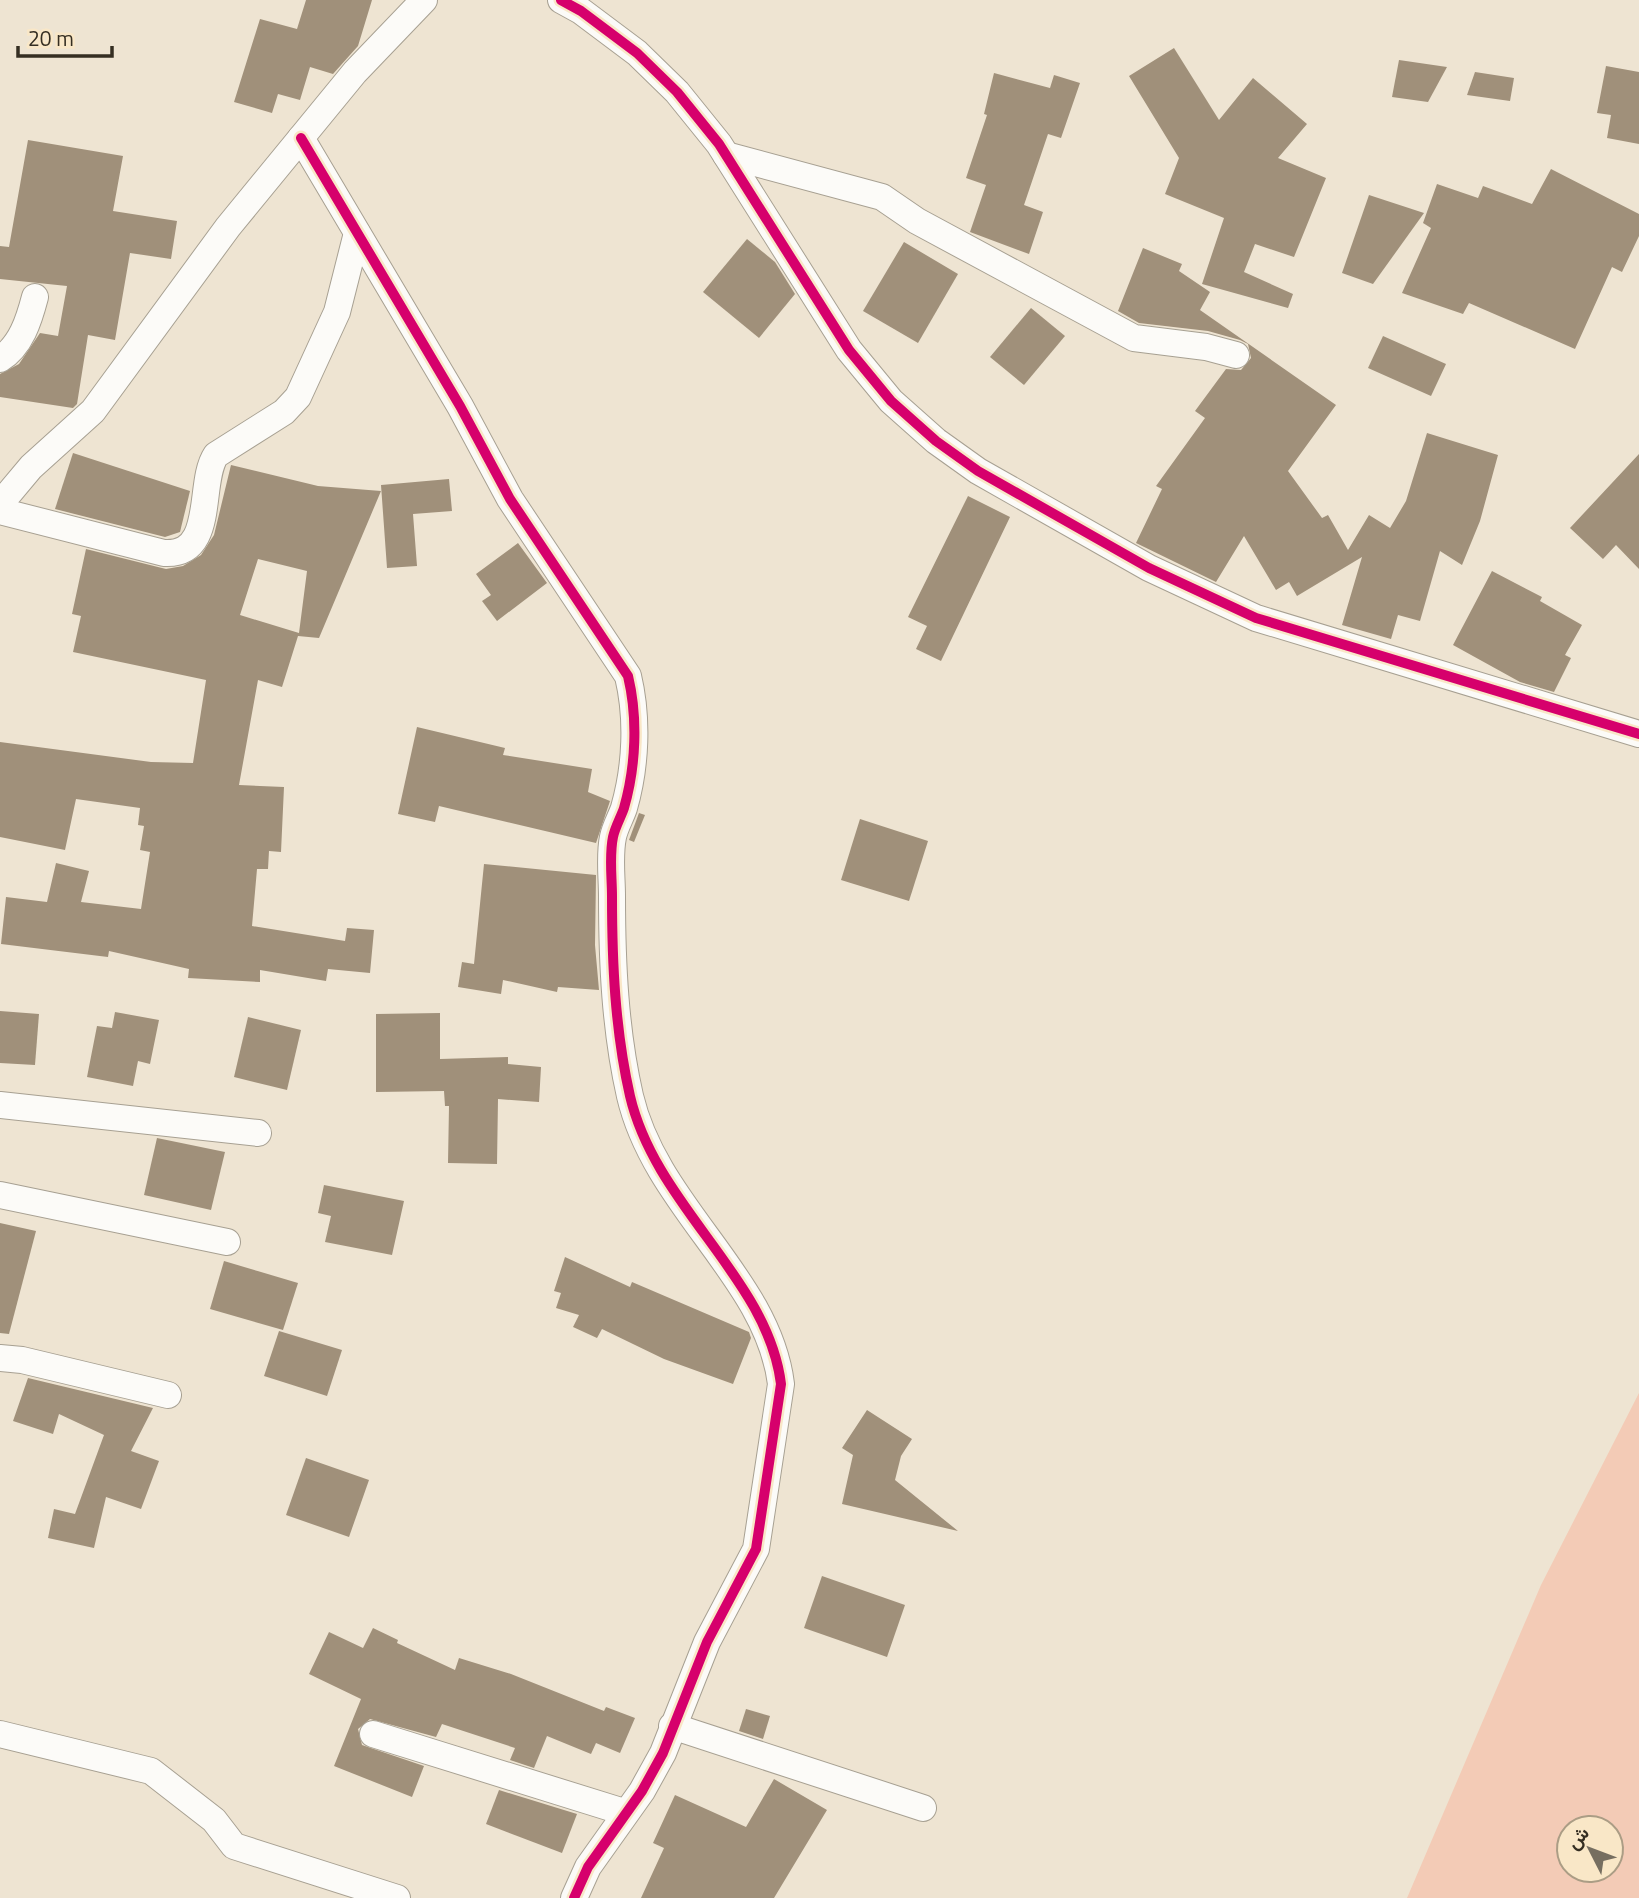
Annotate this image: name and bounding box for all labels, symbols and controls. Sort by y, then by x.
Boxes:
scale bar [18,14,112,58]
text: 20 m [28,22,74,54]
north arrow [1555,1814,1625,1884]
text: ش [1559,1819,1596,1855]

